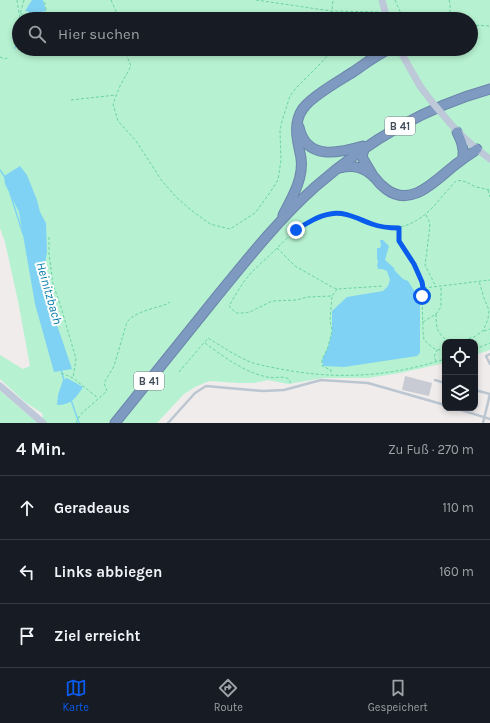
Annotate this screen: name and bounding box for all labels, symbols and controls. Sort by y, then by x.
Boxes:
search box [12,12,478,56]
icon: search [26,23,48,45]
text: Hier suchen [58,25,140,43]
road number: B 41 [385,117,415,135]
route end [287,221,305,239]
water label: Heinitzbach [33,260,66,326]
route start [413,287,431,305]
map controls [442,339,478,411]
button: locate [442,339,478,375]
road number: B 41 [134,372,164,390]
button: layers [442,375,478,411]
text: 4 Min. [16,439,65,459]
text: Zu Fuß · 270 m [388,442,474,457]
icon: ahead [16,497,38,519]
text: Geradeaus [54,499,130,517]
text: 110 m [442,500,474,515]
icon: left [16,561,38,583]
text: Links abbiegen [54,563,162,581]
text: 160 m [439,564,474,579]
icon: arrive [16,625,38,647]
text: Ziel erreicht [54,627,140,645]
tab: Karte [62,677,89,714]
tab: Route [214,677,243,714]
tab: Gespeichert [368,677,428,714]

